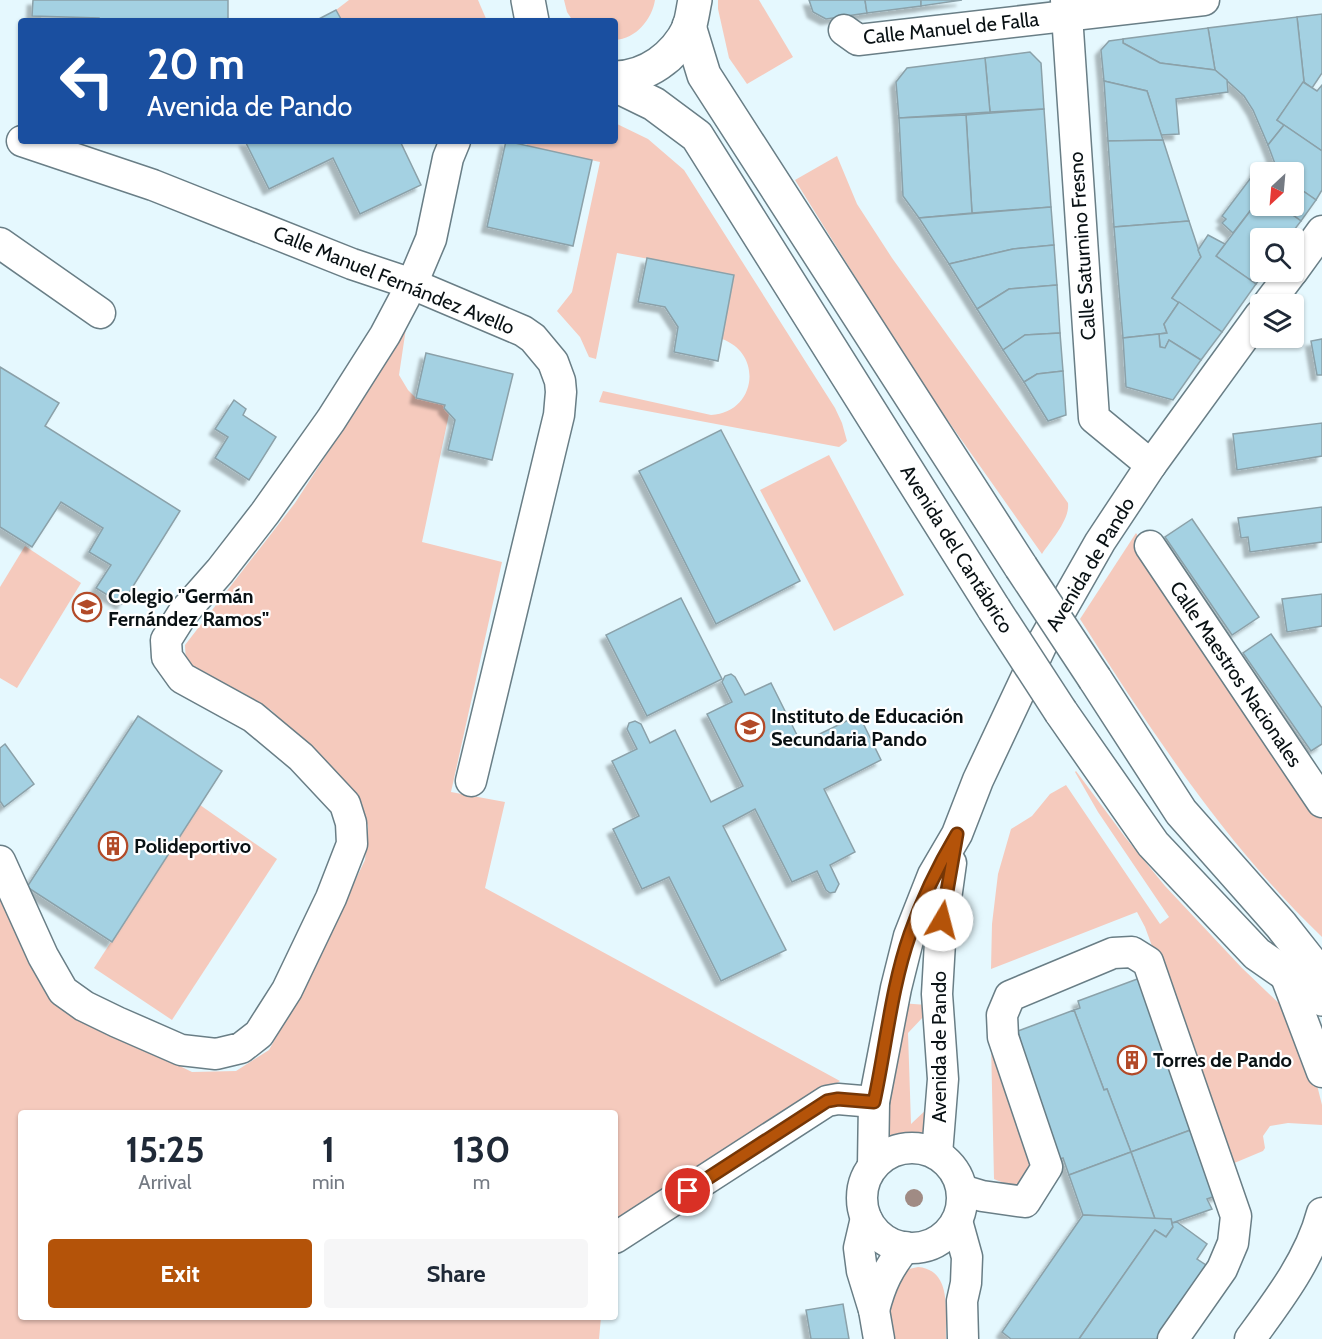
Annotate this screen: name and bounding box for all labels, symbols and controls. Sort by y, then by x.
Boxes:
street label: Calle Manuel de Falla [862,7,1040,49]
text: 20 m [147,38,245,90]
icon: left [48,42,126,120]
text: Avenida de Pando [147,90,352,123]
street label: Calle Saturnino Fresno [1063,151,1101,341]
north arrow [1250,162,1304,216]
map controls [1250,162,1304,348]
street label: Calle Manuel Fernández Avello [270,221,518,339]
button: search [1250,228,1304,282]
button: layers [1250,294,1304,348]
street label: Avenida del Cantábrico [896,461,1018,637]
street label: Avenida de Pando [1041,493,1139,635]
street label: Calle Maestros Nacionales [1165,577,1307,771]
place label: Colegio "Germán Fernández Ramos" [108,584,269,631]
school or university icon: Colegio "Germán Fernández Ramos" [71,591,103,623]
place label: Instituto de Educación Secundaria Pando [771,704,964,751]
school or university icon: Instituto de Educación Secundaria Pando [734,711,766,743]
building icon: Polideportivo [97,830,129,862]
place label: Polideportivo [134,834,251,858]
position arrow [910,888,974,952]
street label: Avenida de Pando [927,971,951,1123]
building icon: Torres de Pando [1116,1044,1148,1076]
place label: Torres de Pando [1153,1048,1292,1072]
text: 15:25 [125,1127,204,1171]
text: 1 [322,1127,335,1171]
text: 130 [452,1127,511,1171]
pin [662,1165,713,1216]
text: Arrival [138,1170,192,1194]
text: min [312,1170,345,1194]
text: m [473,1170,490,1194]
icon: arrive [671,1174,704,1207]
button: Exit [48,1239,312,1308]
button: Share [324,1239,588,1308]

